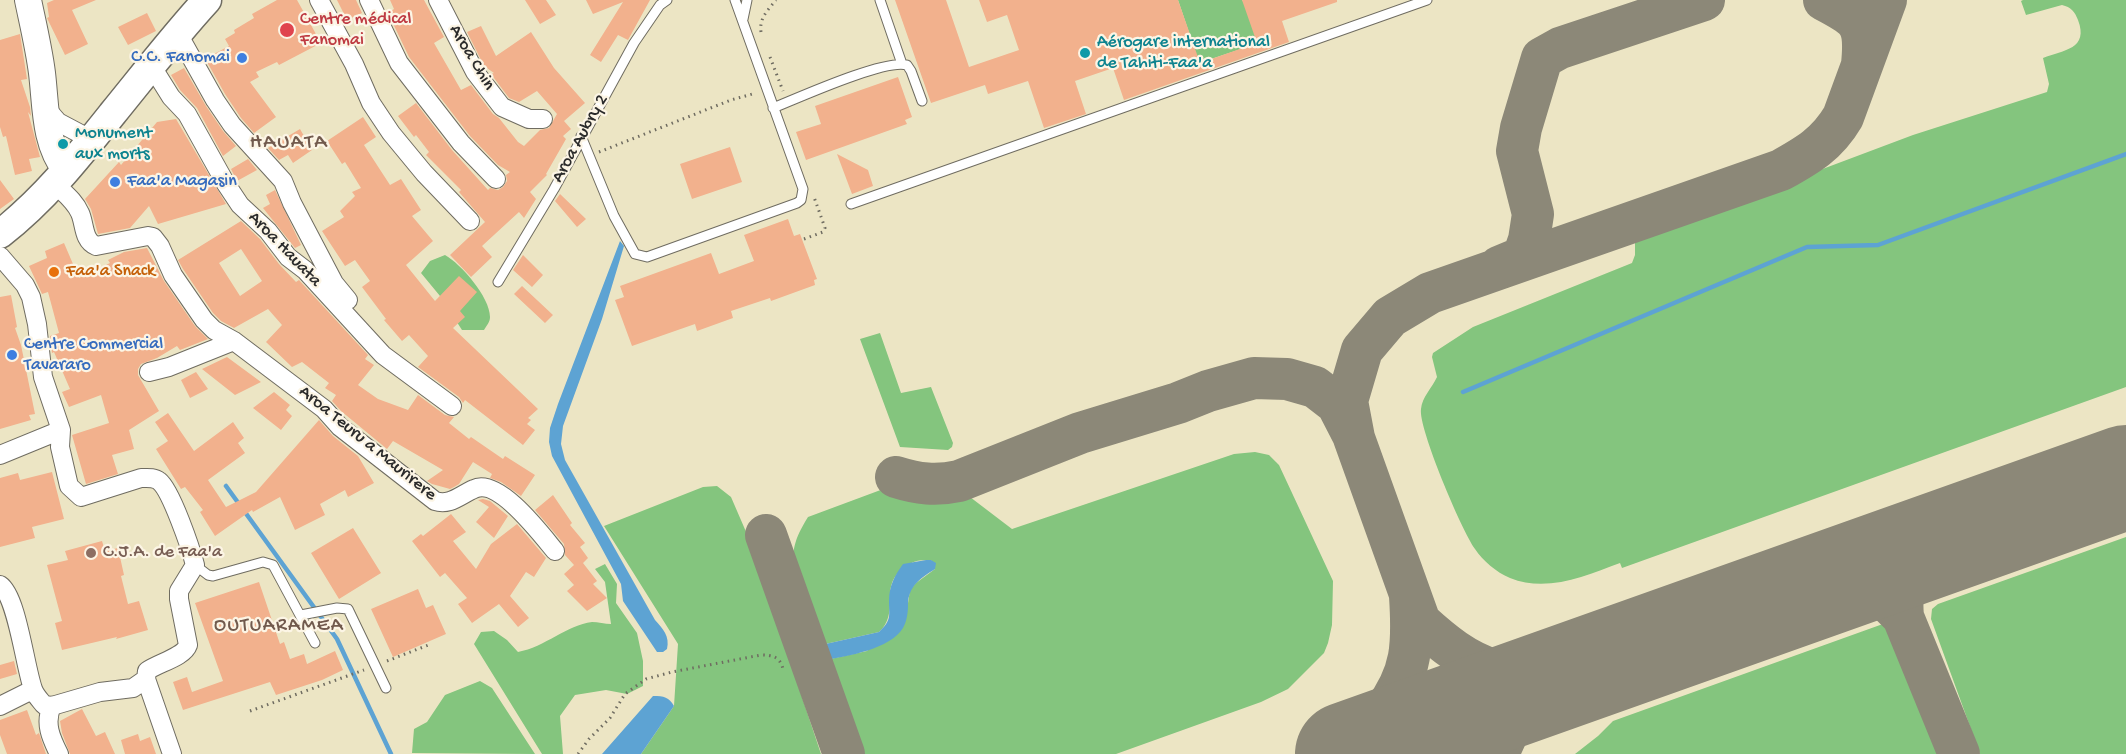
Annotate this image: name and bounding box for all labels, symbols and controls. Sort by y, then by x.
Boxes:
place label: Centre médical Fanomai [300,9,411,52]
marker: Centre médical Fanomai [278,21,296,39]
street label: Aroa Chin [443,21,499,95]
place label: Aérogare international de Tahiti-Faa'a [1097,32,1270,74]
marker: Aérogare international de Tahiti-Faa'a [1078,46,1092,60]
place label: C.C. Fanomai [131,47,230,69]
marker: C.C. Fanomai [235,51,249,65]
street label: Aroa Aubry 2 [548,91,614,187]
place label: Monument aux morts [75,123,152,166]
district label: HAUATA [250,131,328,157]
marker: Monument aux morts [56,137,70,151]
place label: Faa'a Magasin [127,171,237,193]
marker: Faa'a Magasin [108,175,122,189]
street label: Aroa Hauata [243,208,325,292]
place label: Faa'a Snack [66,261,155,283]
marker: Faa'a Snack [47,265,61,279]
place label: Centre Commercial Tavararo [24,334,163,376]
marker: Centre Commercial Tavararo [5,348,19,362]
street label: Aroa Teuru a Maurirere [294,382,440,506]
place label: C.J.A. de Faa'a [103,542,222,564]
marker: C.J.A. de Faa'a [84,546,98,560]
district label: OUTUARAMEA [214,615,344,639]

